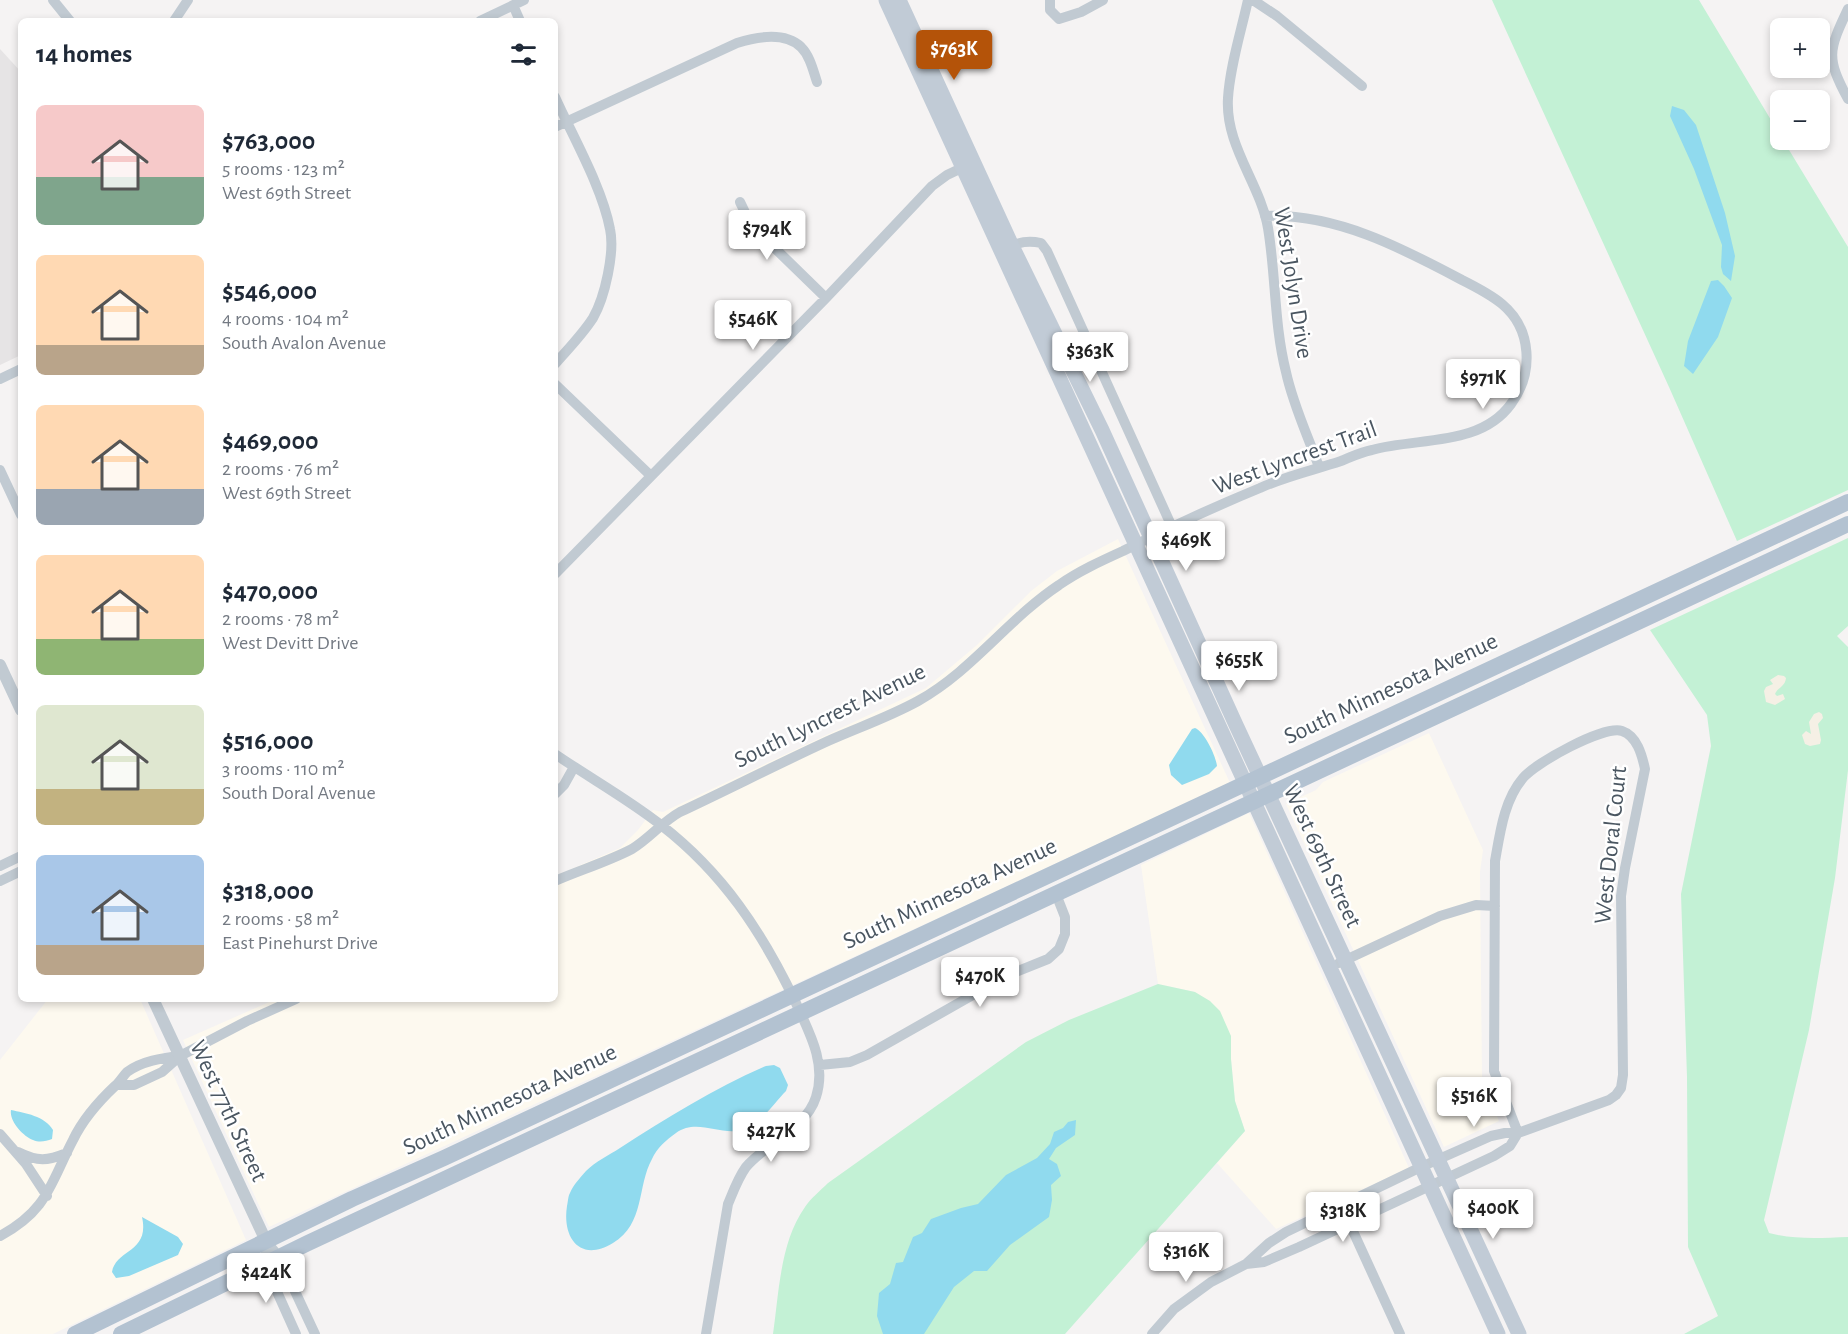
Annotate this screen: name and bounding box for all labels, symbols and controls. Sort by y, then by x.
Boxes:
map controls [1770,18,1830,150]
button: + [1770,18,1830,78]
pin: $763K [912,30,996,81]
icon: filters [507,38,540,71]
text: $763K [930,39,978,59]
text: 14 homes [36,41,132,67]
button: − [1770,90,1830,150]
text: $763,000 [222,128,315,154]
icon: home [84,129,156,201]
text: 5 rooms · 123 m² [222,159,345,179]
text: West 69th Street [222,183,351,203]
street label: West Jolyn Drive [1269,206,1317,360]
pin: $794K [725,210,809,261]
text: $794K [742,219,792,239]
text: $546,000 [222,278,317,304]
icon: home [84,279,156,351]
pin: $546K [711,300,795,351]
text: 4 rooms · 104 m² [222,309,349,329]
text: $546K [728,309,778,329]
pin: $363K [1048,332,1132,383]
text: South Avalon Avenue [222,333,386,353]
text: $363K [1066,341,1114,361]
pin: $971K [1441,359,1525,410]
text: $971K [1460,368,1506,388]
street label: West Lyncrest Trail [1210,417,1380,499]
text: $469,000 [222,428,319,454]
icon: home [84,429,156,501]
text: 2 rooms · 76 m² [222,459,339,479]
text: West 69th Street [222,483,351,503]
pin: $469K [1144,521,1228,572]
text: $469K [1161,530,1211,550]
text: $470,000 [222,578,318,604]
icon: home [84,579,156,651]
text: 2 rooms · 78 m² [222,609,339,629]
street label: South Minnesota Avenue [1281,629,1501,749]
text: West Devitt Drive [222,633,358,653]
pin: $655K [1197,641,1281,692]
text: $655K [1215,650,1263,670]
street label: South Lyncrest Avenue [731,659,929,773]
text: $516,000 [222,728,313,754]
icon: home [84,729,156,801]
text: 3 rooms · 110 m² [222,759,345,779]
street label: West Doral Court [1591,765,1631,925]
street label: West 69th Street [1278,781,1366,932]
text: South Doral Avenue [222,783,376,803]
street label: South Minnesota Avenue [840,834,1060,954]
text: $318,000 [222,878,314,904]
icon: home [84,879,156,951]
text: 2 rooms · 58 m² [222,909,339,929]
text: East Pinehurst Drive [222,933,378,953]
pin: $470K [938,957,1022,1008]
text: $470K [955,966,1005,986]
street label: West 77th Street [185,1037,271,1186]
street label: South Minnesota Avenue [400,1040,620,1160]
pin: $516K [1432,1077,1516,1128]
text: $516K [1451,1086,1497,1106]
pin: $427K [729,1112,813,1163]
text: $427K [747,1121,795,1141]
pin: $400K [1451,1189,1535,1240]
pin: $318K [1301,1192,1385,1243]
text: $400K [1467,1198,1519,1218]
text: $318K [1320,1201,1366,1221]
pin: $316K [1144,1232,1228,1283]
text: $316K [1163,1241,1209,1261]
pin: $424K [224,1253,308,1304]
text: $424K [241,1262,291,1282]

